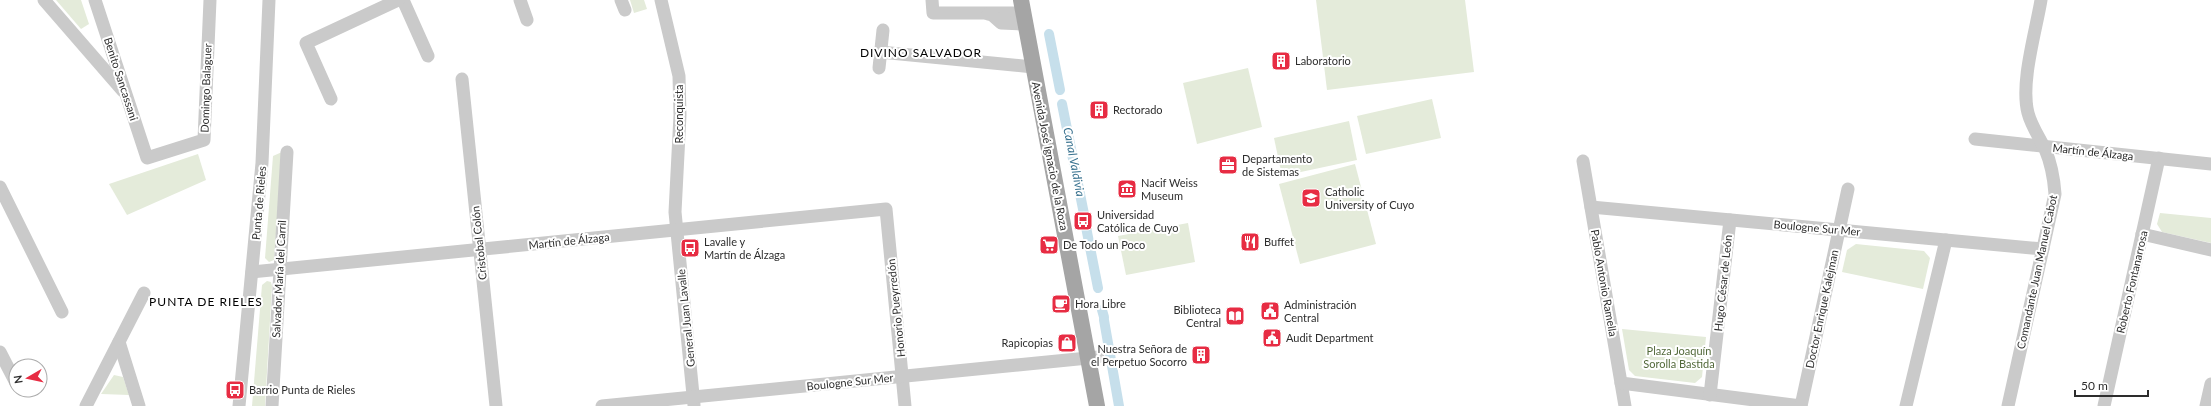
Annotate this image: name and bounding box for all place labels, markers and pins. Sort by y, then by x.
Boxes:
building icon: Laboratorio [1270,50,1292,72]
place label: Laboratorio [1295,54,1351,67]
building icon: Rectorado [1088,99,1110,121]
place label: Rectorado [1113,103,1163,116]
place label: Departamento de Sistemas [1242,152,1312,178]
office icon: Departamento de Sistemas [1217,154,1239,176]
place label: Nacif Weiss Museum [1141,176,1198,202]
museum icon: Nacif Weiss Museum [1116,178,1138,200]
place label: Catholic University of Cuyo [1325,185,1414,211]
school or university icon: Catholic University of Cuyo [1300,187,1322,209]
place label: Universidad Católica de Cuyo [1097,208,1179,234]
bus stop icon: Universidad Católica de Cuyo [1072,210,1094,232]
restaurant icon: Buffet [1239,231,1261,253]
supermarket icon: De Todo un Poco [1038,234,1060,256]
place label: Lavalle y Martín de Álzaga [704,235,785,261]
place label: Buffet [1264,235,1294,248]
bus stop icon: Lavalle y Martín de Álzaga [679,237,701,259]
place label: De Todo un Poco [1063,238,1145,251]
cafe icon: Hora Libre [1050,293,1072,315]
place label: Hora Libre [1075,297,1126,310]
place label: Administración Central [1284,298,1356,324]
public building icon: Administración Central [1259,300,1281,322]
place label: Biblioteca Central [1173,303,1221,329]
library icon: Biblioteca Central [1224,305,1246,327]
public building icon: Audit Department [1261,327,1283,349]
place label: Audit Department [1286,331,1374,344]
shop icon: Rapicopias [1056,332,1078,354]
place label: Rapicopias [1001,336,1053,349]
place label: Nuestra Señora de el Perpetuo Socorro [1091,342,1187,368]
building icon: Nuestra Señora de el Perpetuo Socorro [1190,344,1212,366]
bus stop icon: Barrio Punta de Rieles [224,379,246,401]
place label: Barrio Punta de Rieles [249,383,356,396]

